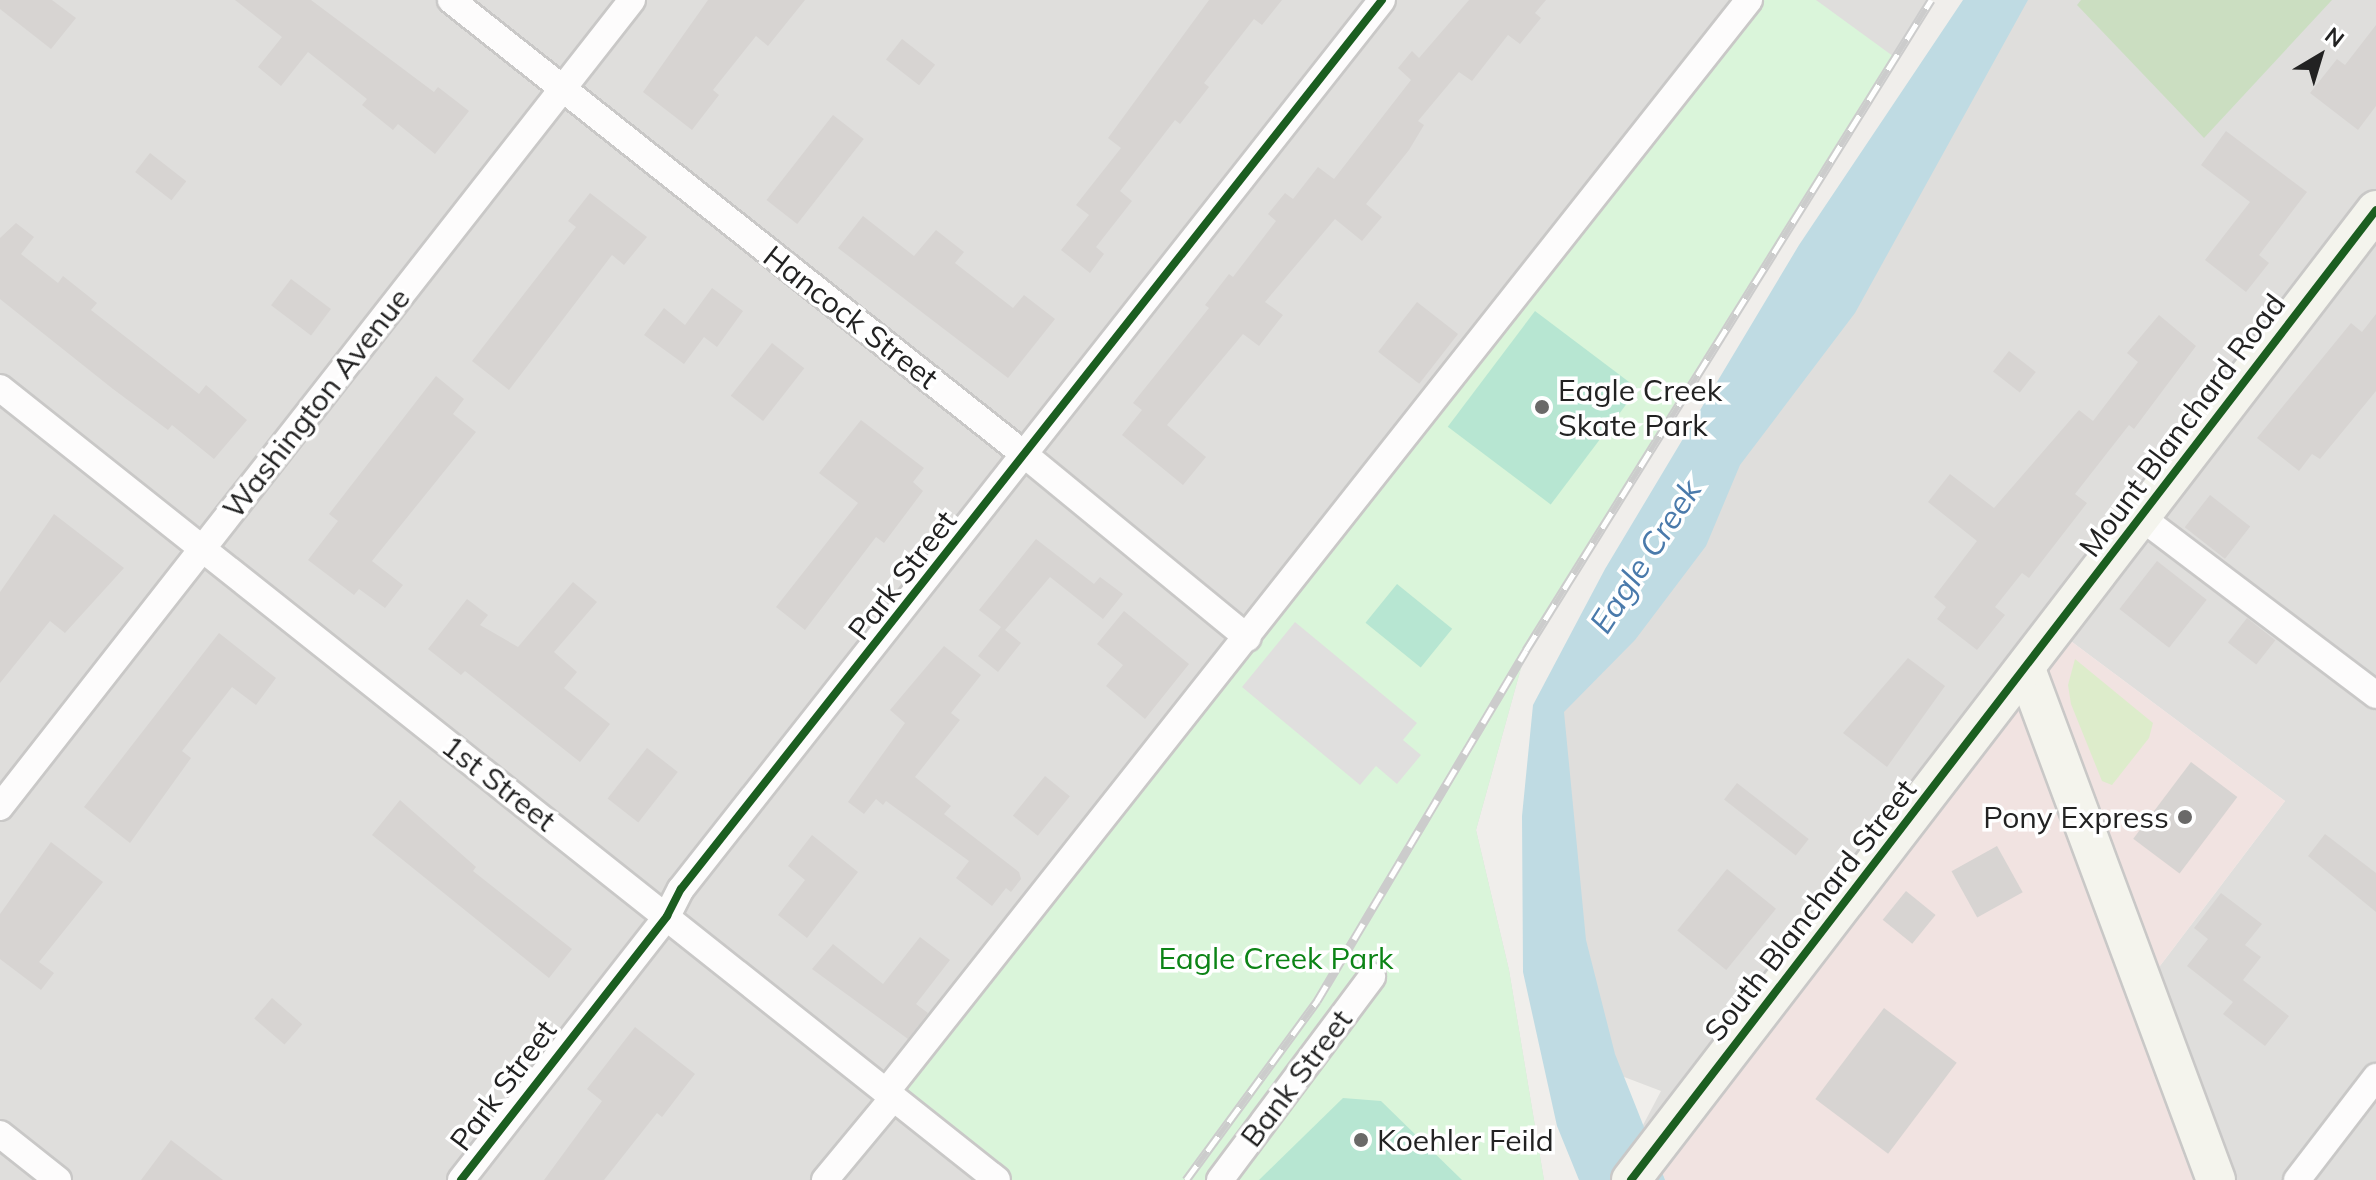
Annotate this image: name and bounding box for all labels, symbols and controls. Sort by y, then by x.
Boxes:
north arrow [2280,16,2360,96]
text: N [2320,21,2350,53]
street label: Hancock Street [757,238,945,396]
street label: Washington Avenue [215,281,417,525]
street label: Mount Blanchard Road [2071,286,2293,564]
place label: Eagle Creek Skate Park [1558,372,1722,442]
marker: Eagle Creek Skate Park [1533,398,1551,416]
water label: Eagle Creek [1581,472,1709,640]
street label: Park Street [840,503,964,647]
street label: 1st Street [435,728,563,838]
street label: South Blanchard Street [1697,772,1923,1048]
place label: Pony Express [1983,799,2169,835]
marker: Pony Express [2176,808,2194,826]
park label: Eagle Creek Park [1158,940,1394,976]
street label: Bank Street [1233,1002,1359,1154]
street label: Park Street [442,1013,564,1157]
place label: Koehler Feild [1377,1122,1554,1158]
marker: Koehler Feild [1352,1131,1370,1149]

